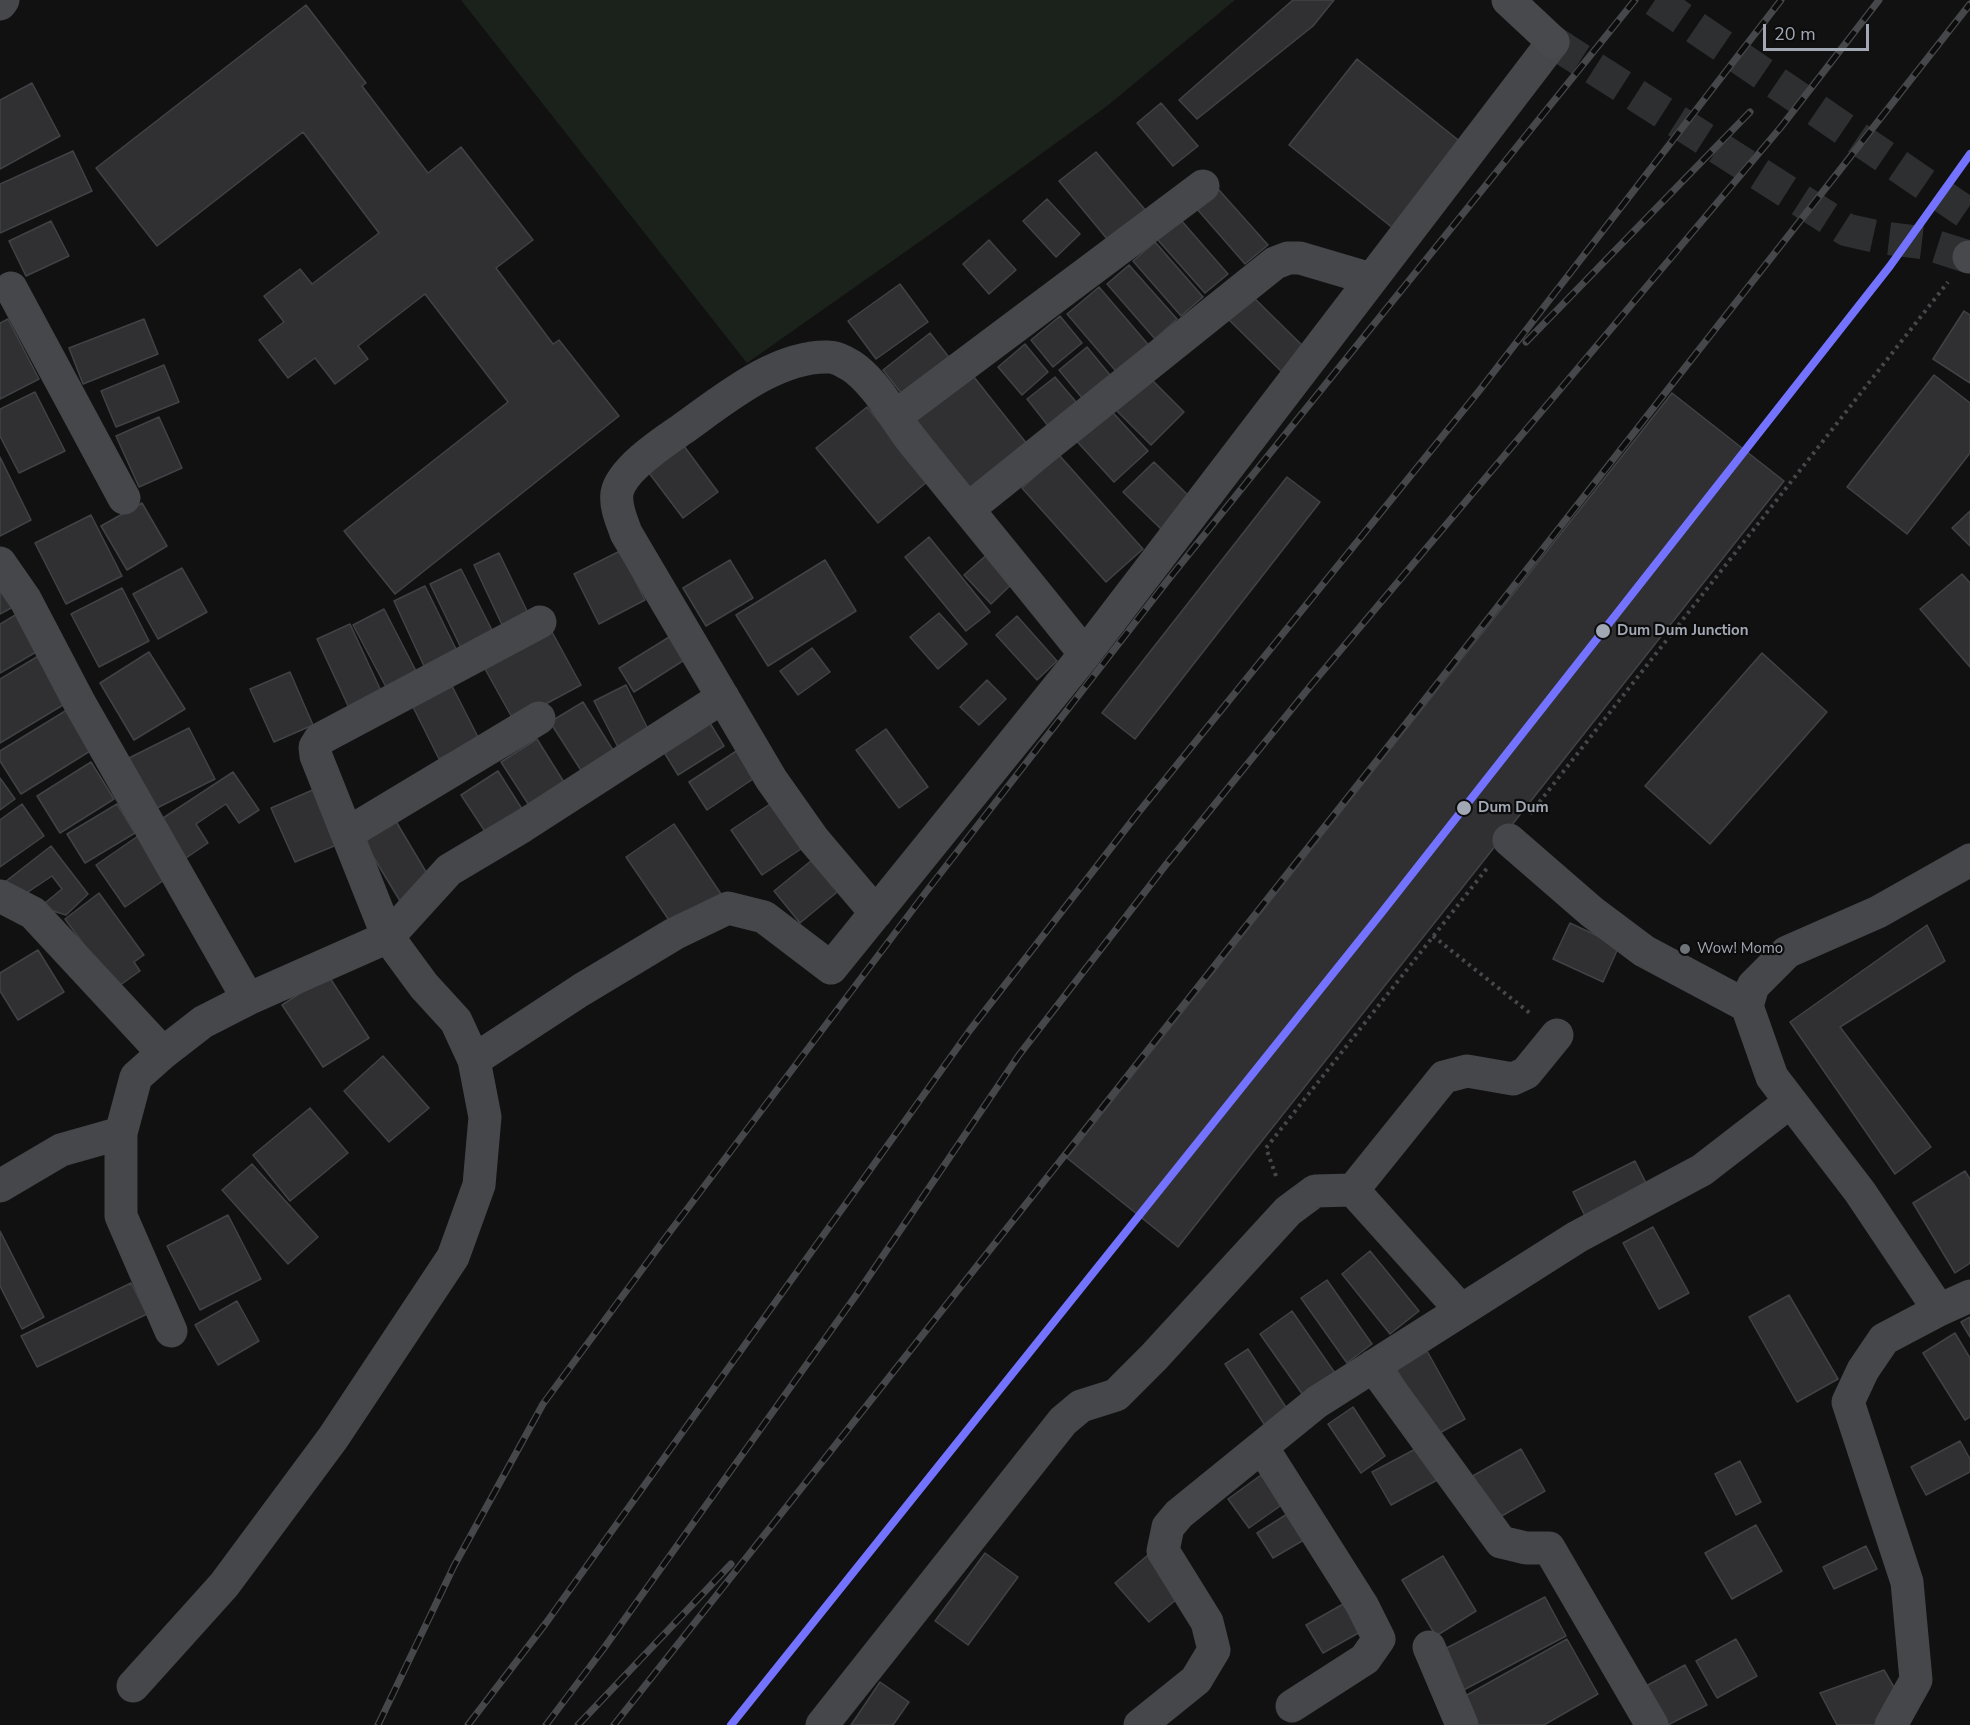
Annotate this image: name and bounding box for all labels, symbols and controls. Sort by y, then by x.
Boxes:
scale bar [1766,12,1872,50]
text: 20 m [1774,22,1816,46]
marker: Dum Dum Junction [1594,622,1612,640]
place label: Dum Dum Junction [1617,622,1749,640]
marker: Dum Dum [1455,799,1473,817]
place label: Dum Dum [1478,799,1549,817]
place label: Wow! Momo [1697,940,1783,958]
marker: Wow! Momo [1678,942,1692,956]

